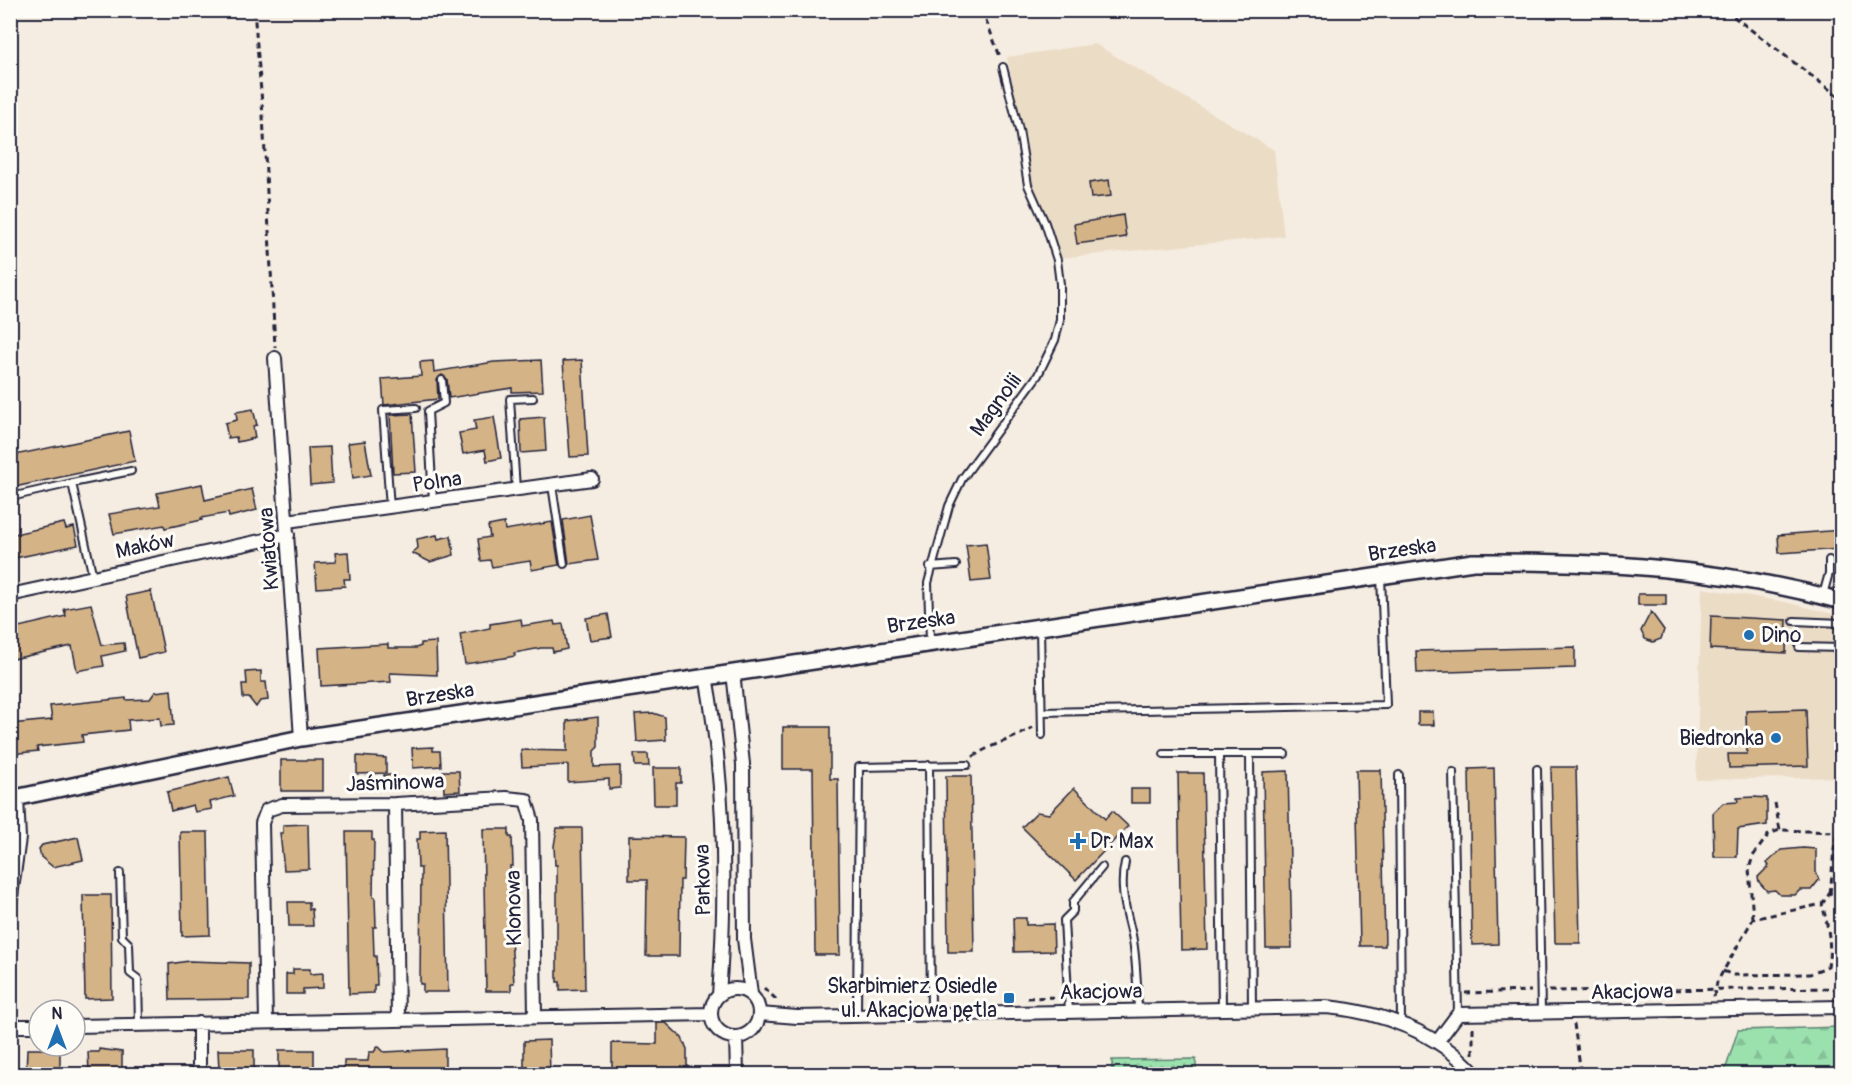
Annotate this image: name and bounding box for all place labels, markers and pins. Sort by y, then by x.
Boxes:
place label: Dino [1761,622,1801,649]
marker: Dino [1742,628,1756,642]
place label: Biedronka [1679,725,1764,752]
marker: Biedronka [1769,731,1783,745]
place label: Dr. Max [1090,828,1154,855]
marker: Dr. Max [1071,834,1085,848]
place label: Skarbimierz Osiedle ul. Akacjowa pętla [827,973,998,1024]
marker: Skarbimierz Osiedle ul. Akacjowa pętla [1002,991,1016,1005]

